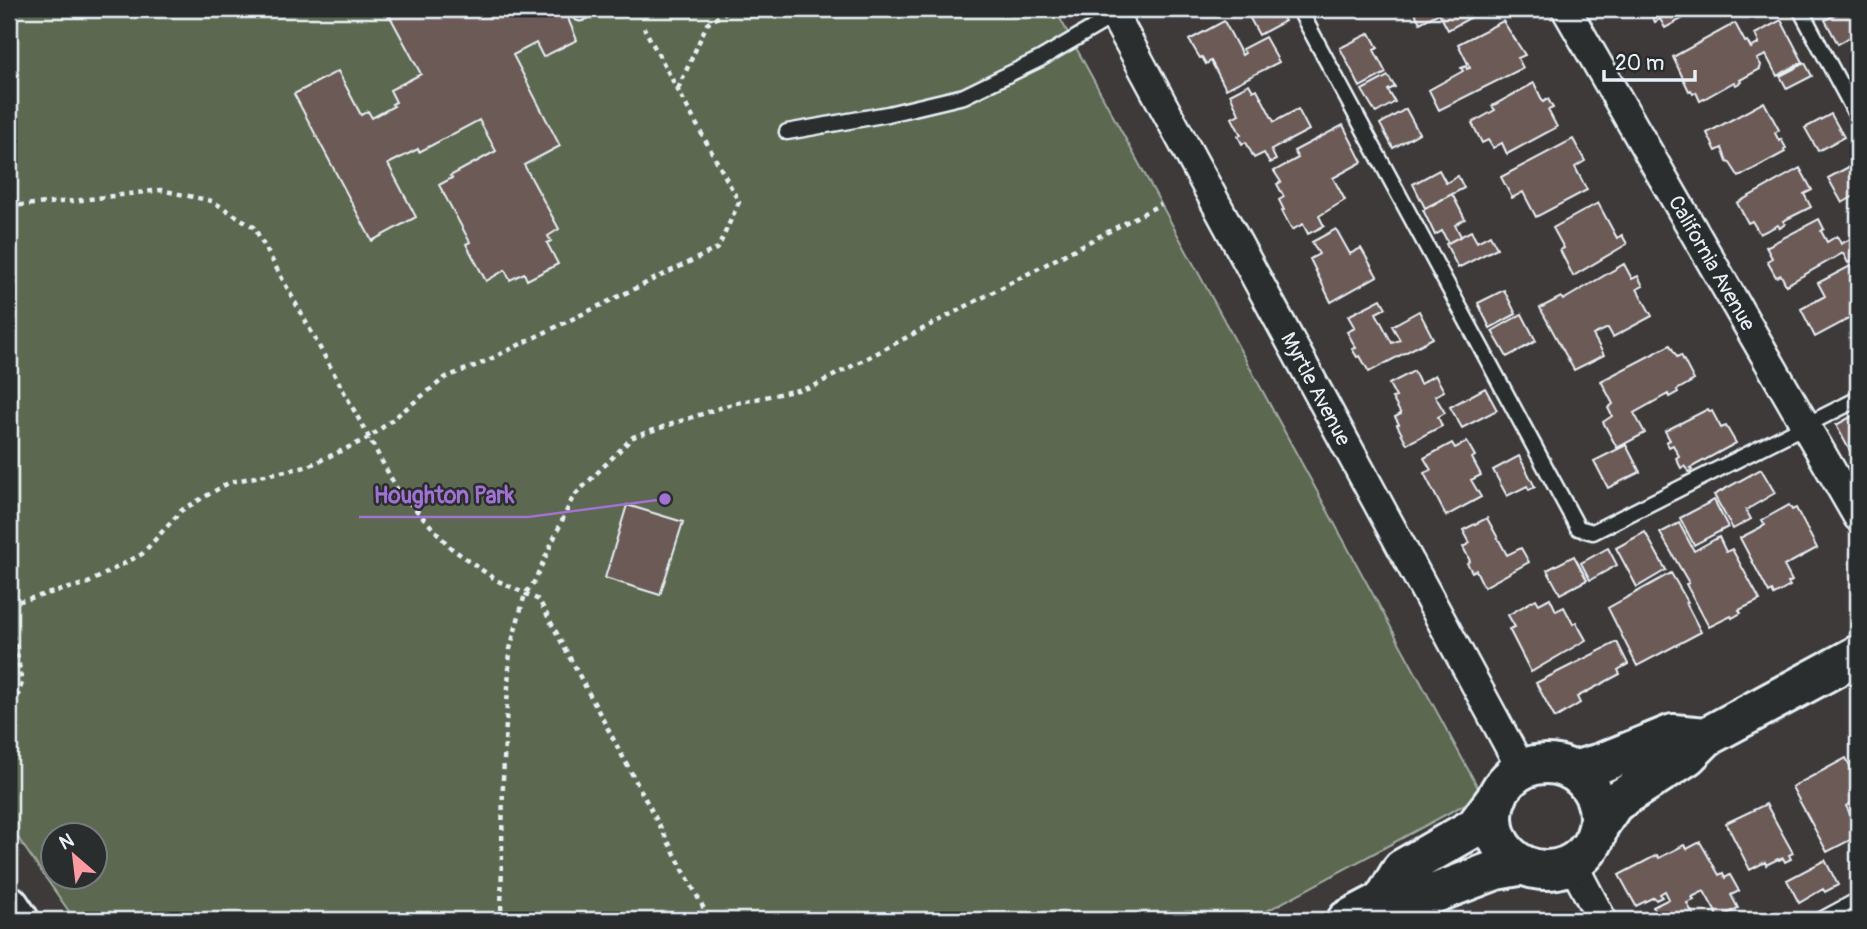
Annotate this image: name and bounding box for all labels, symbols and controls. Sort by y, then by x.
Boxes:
scale bar [1604,38,1696,82]
text: 20 m [1615,50,1664,77]
street label: California Avenue [1662,191,1762,336]
street label: Myrtle Avenue [1274,328,1357,451]
callout: Houghton Park [359,473,528,517]
text: Houghton Park [374,481,515,510]
north arrow [38,820,108,890]
text: N [55,828,78,855]

